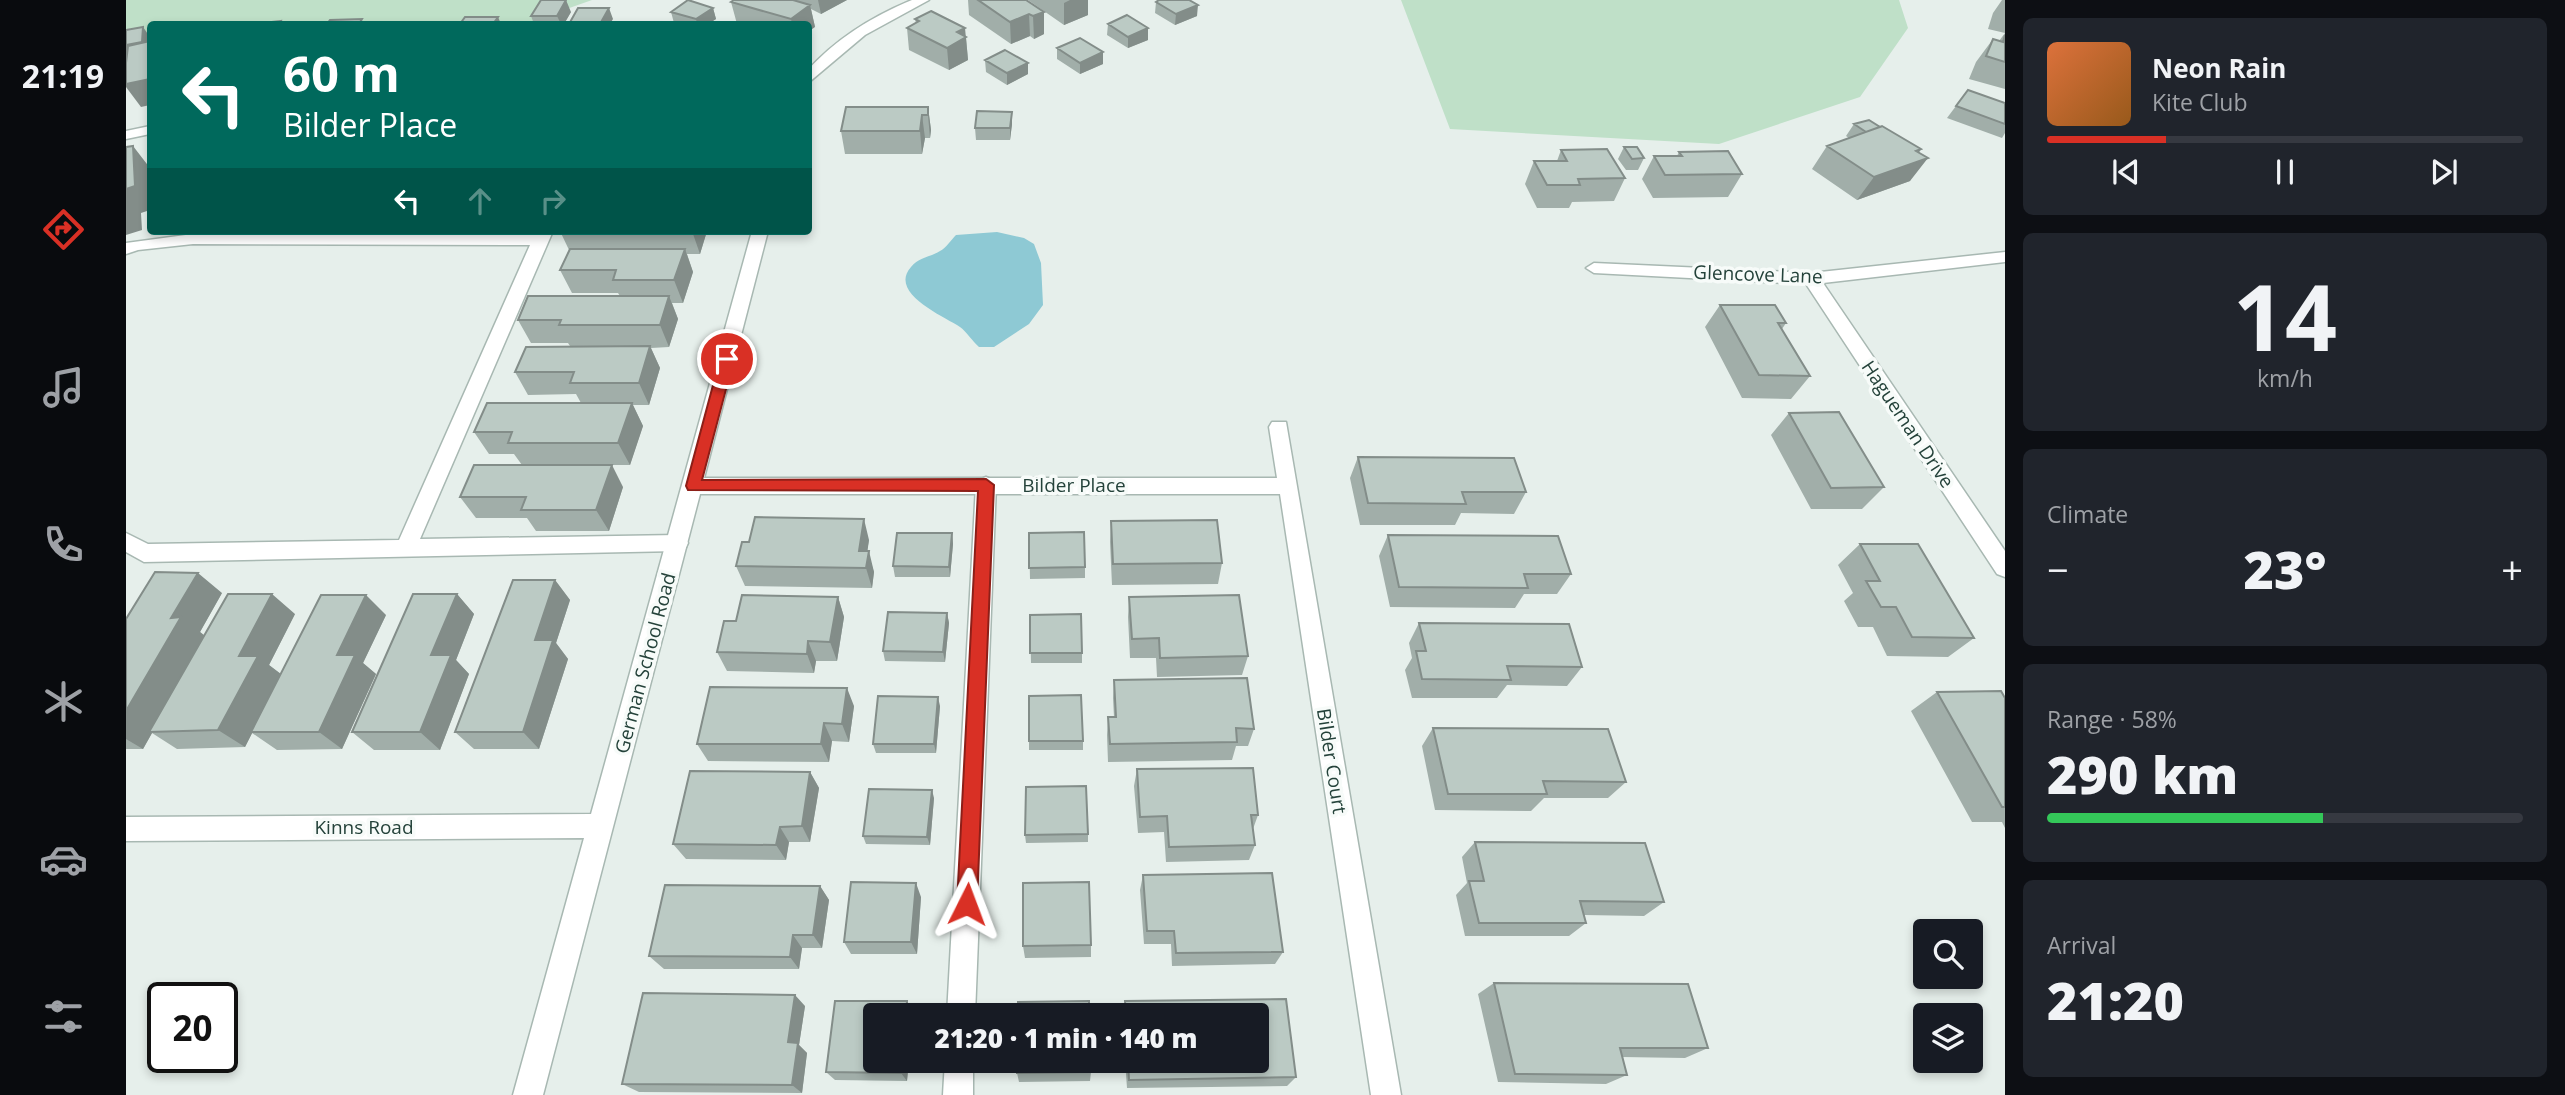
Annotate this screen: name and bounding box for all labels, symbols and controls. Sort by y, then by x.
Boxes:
text: 60 m [283,40,400,106]
icon: left [168,49,259,140]
text: Neon Rain [2152,50,2286,86]
text: 21:19 [22,54,104,97]
text: Kite Club [2152,86,2247,118]
text: Bilder Place [283,103,457,146]
icon: previous [2107,153,2145,191]
icon: pause [2266,153,2304,191]
icon: next [2425,153,2463,191]
icon: left [388,182,426,220]
icon: ahead [461,182,499,220]
icon: right [534,182,572,220]
icon: directions [39,205,88,254]
text: 14 [2233,254,2337,378]
street label: Glencove Lane [1693,259,1823,289]
pin [697,329,757,389]
icon: arrive [708,340,746,378]
street label: Hagueman Drive [1856,355,1960,493]
text: km/h [2257,362,2313,394]
icon: music [39,363,88,412]
street label: Bilder Place [1022,472,1126,498]
text: Climate [2047,498,2128,530]
icon: phone [39,520,88,569]
text: 23° [2244,533,2326,604]
text: − [2047,543,2069,595]
text: + [2501,543,2523,595]
street label: German School Road [608,570,682,756]
icon: climate [39,677,88,726]
text: Range · 58% [2047,703,2177,735]
street label: Bilder Court [1311,706,1353,816]
text: 290 km [2047,738,2238,809]
street label: Kinns Road [314,814,414,840]
icon: car [39,835,88,884]
position arrow [930,867,1004,941]
map controls [1913,919,1983,1073]
button: search [1913,919,1983,989]
text: Arrival [2047,929,2116,961]
text: 21:20 [2047,964,2184,1035]
speed limit sign: 20 [147,982,238,1073]
icon: filters [39,992,88,1041]
button: layers [1913,1003,1983,1073]
text: 21:20 · 1 min · 140 m [935,1020,1197,1056]

